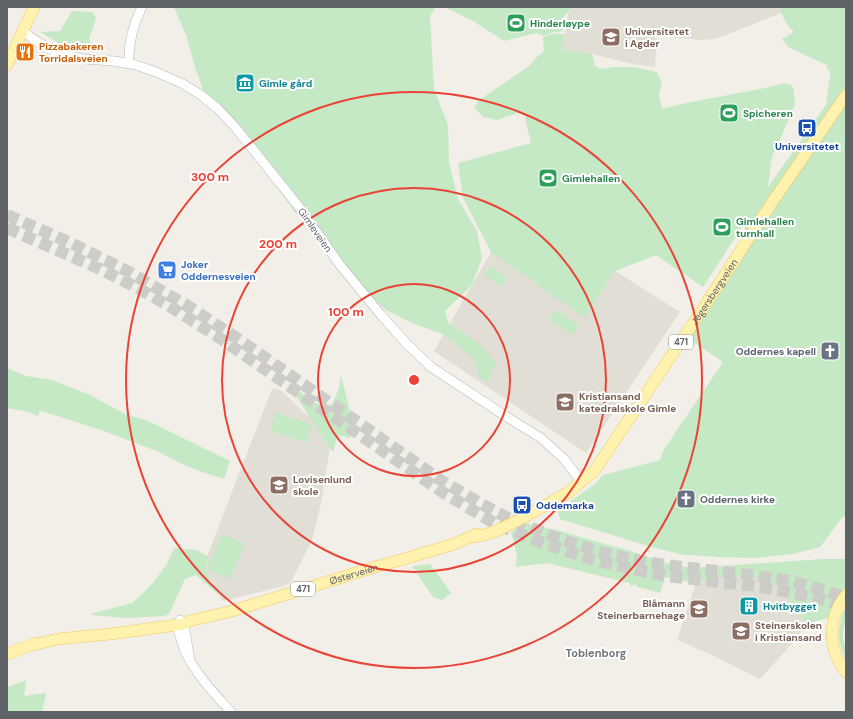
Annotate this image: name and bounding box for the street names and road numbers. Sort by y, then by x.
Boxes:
street label: Gimleveien [295,205,335,255]
street label: Jegersbergveien [688,256,740,327]
road number: 471 [669,335,693,349]
street label: Østerveien [328,560,380,587]
road number: 471 [291,582,315,596]

